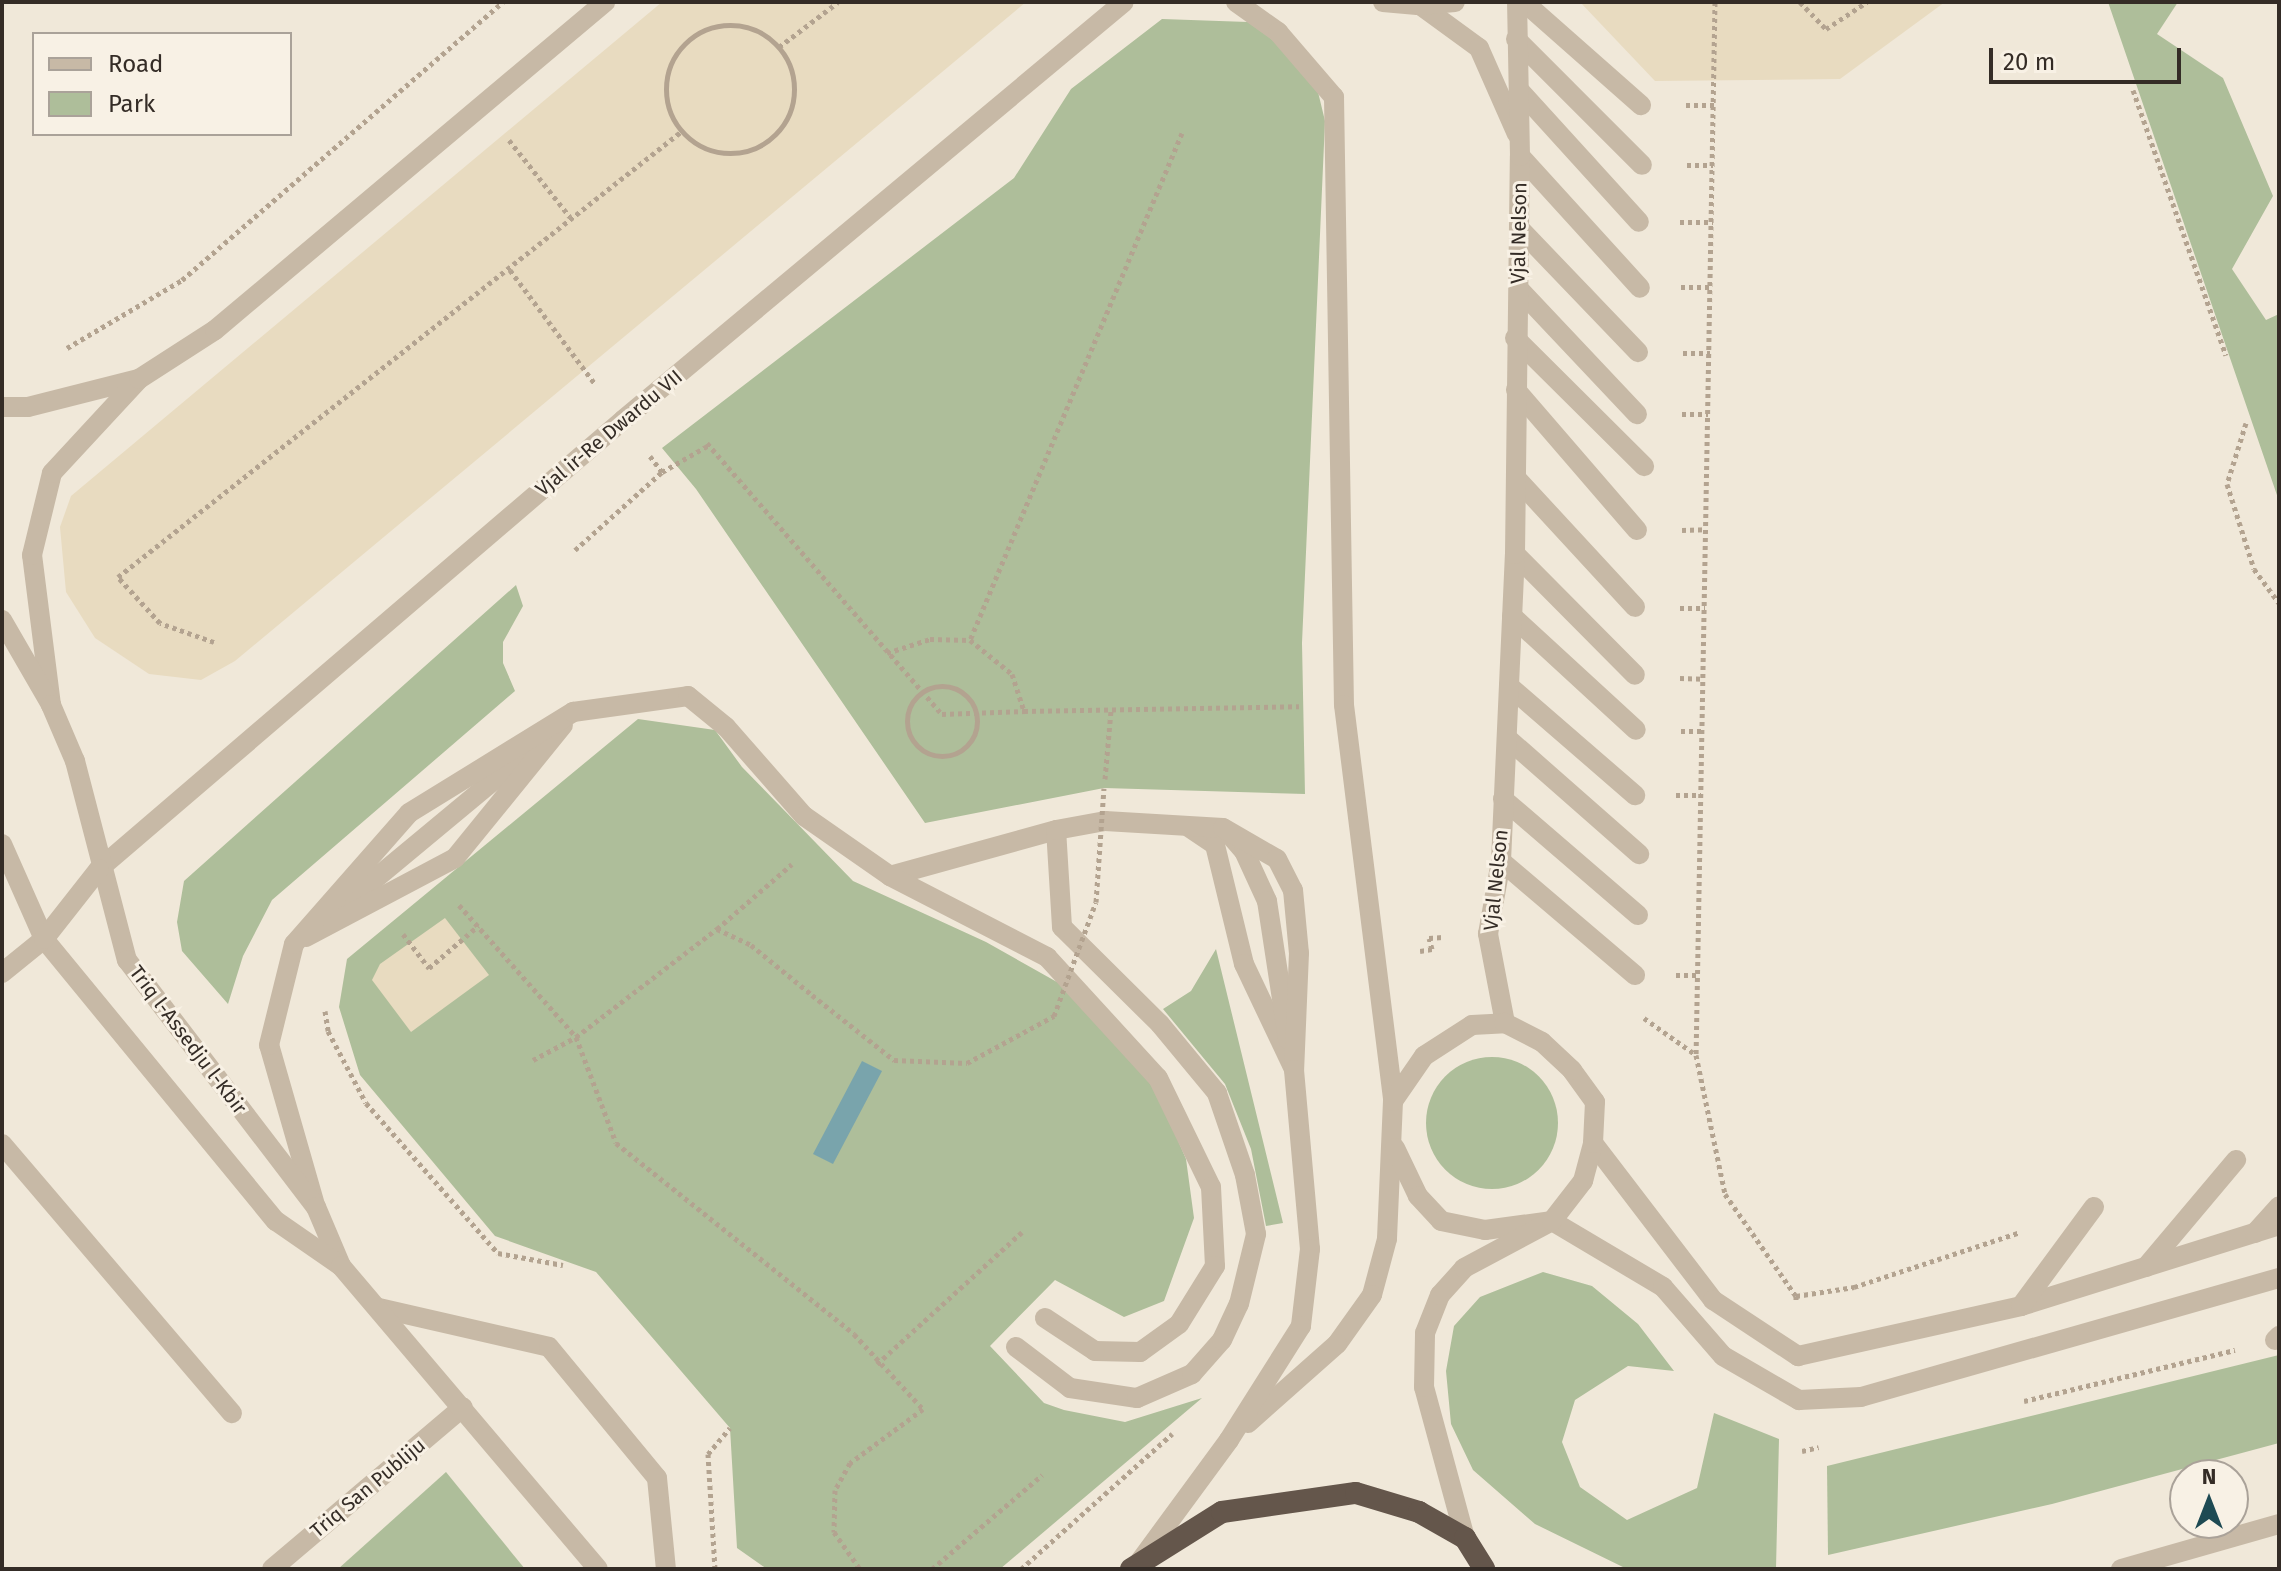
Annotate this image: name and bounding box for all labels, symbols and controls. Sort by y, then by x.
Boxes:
legend [32,32,292,136]
scale bar [1993,32,2185,82]
text: 20 m [2003,48,2055,76]
text: Road [108,50,163,78]
text: Park [108,90,155,118]
street label: Vjal Nelson [1506,182,1532,284]
street label: Vjal ir-Re Dwardu VII [531,365,687,501]
street label: Vjal Nelson [1479,828,1513,932]
street label: Triq l-Assedju l-Kbir [124,961,252,1119]
street label: Triq San Publiju [306,1433,430,1543]
north arrow [2169,1459,2249,1539]
text: N [2202,1463,2216,1490]

